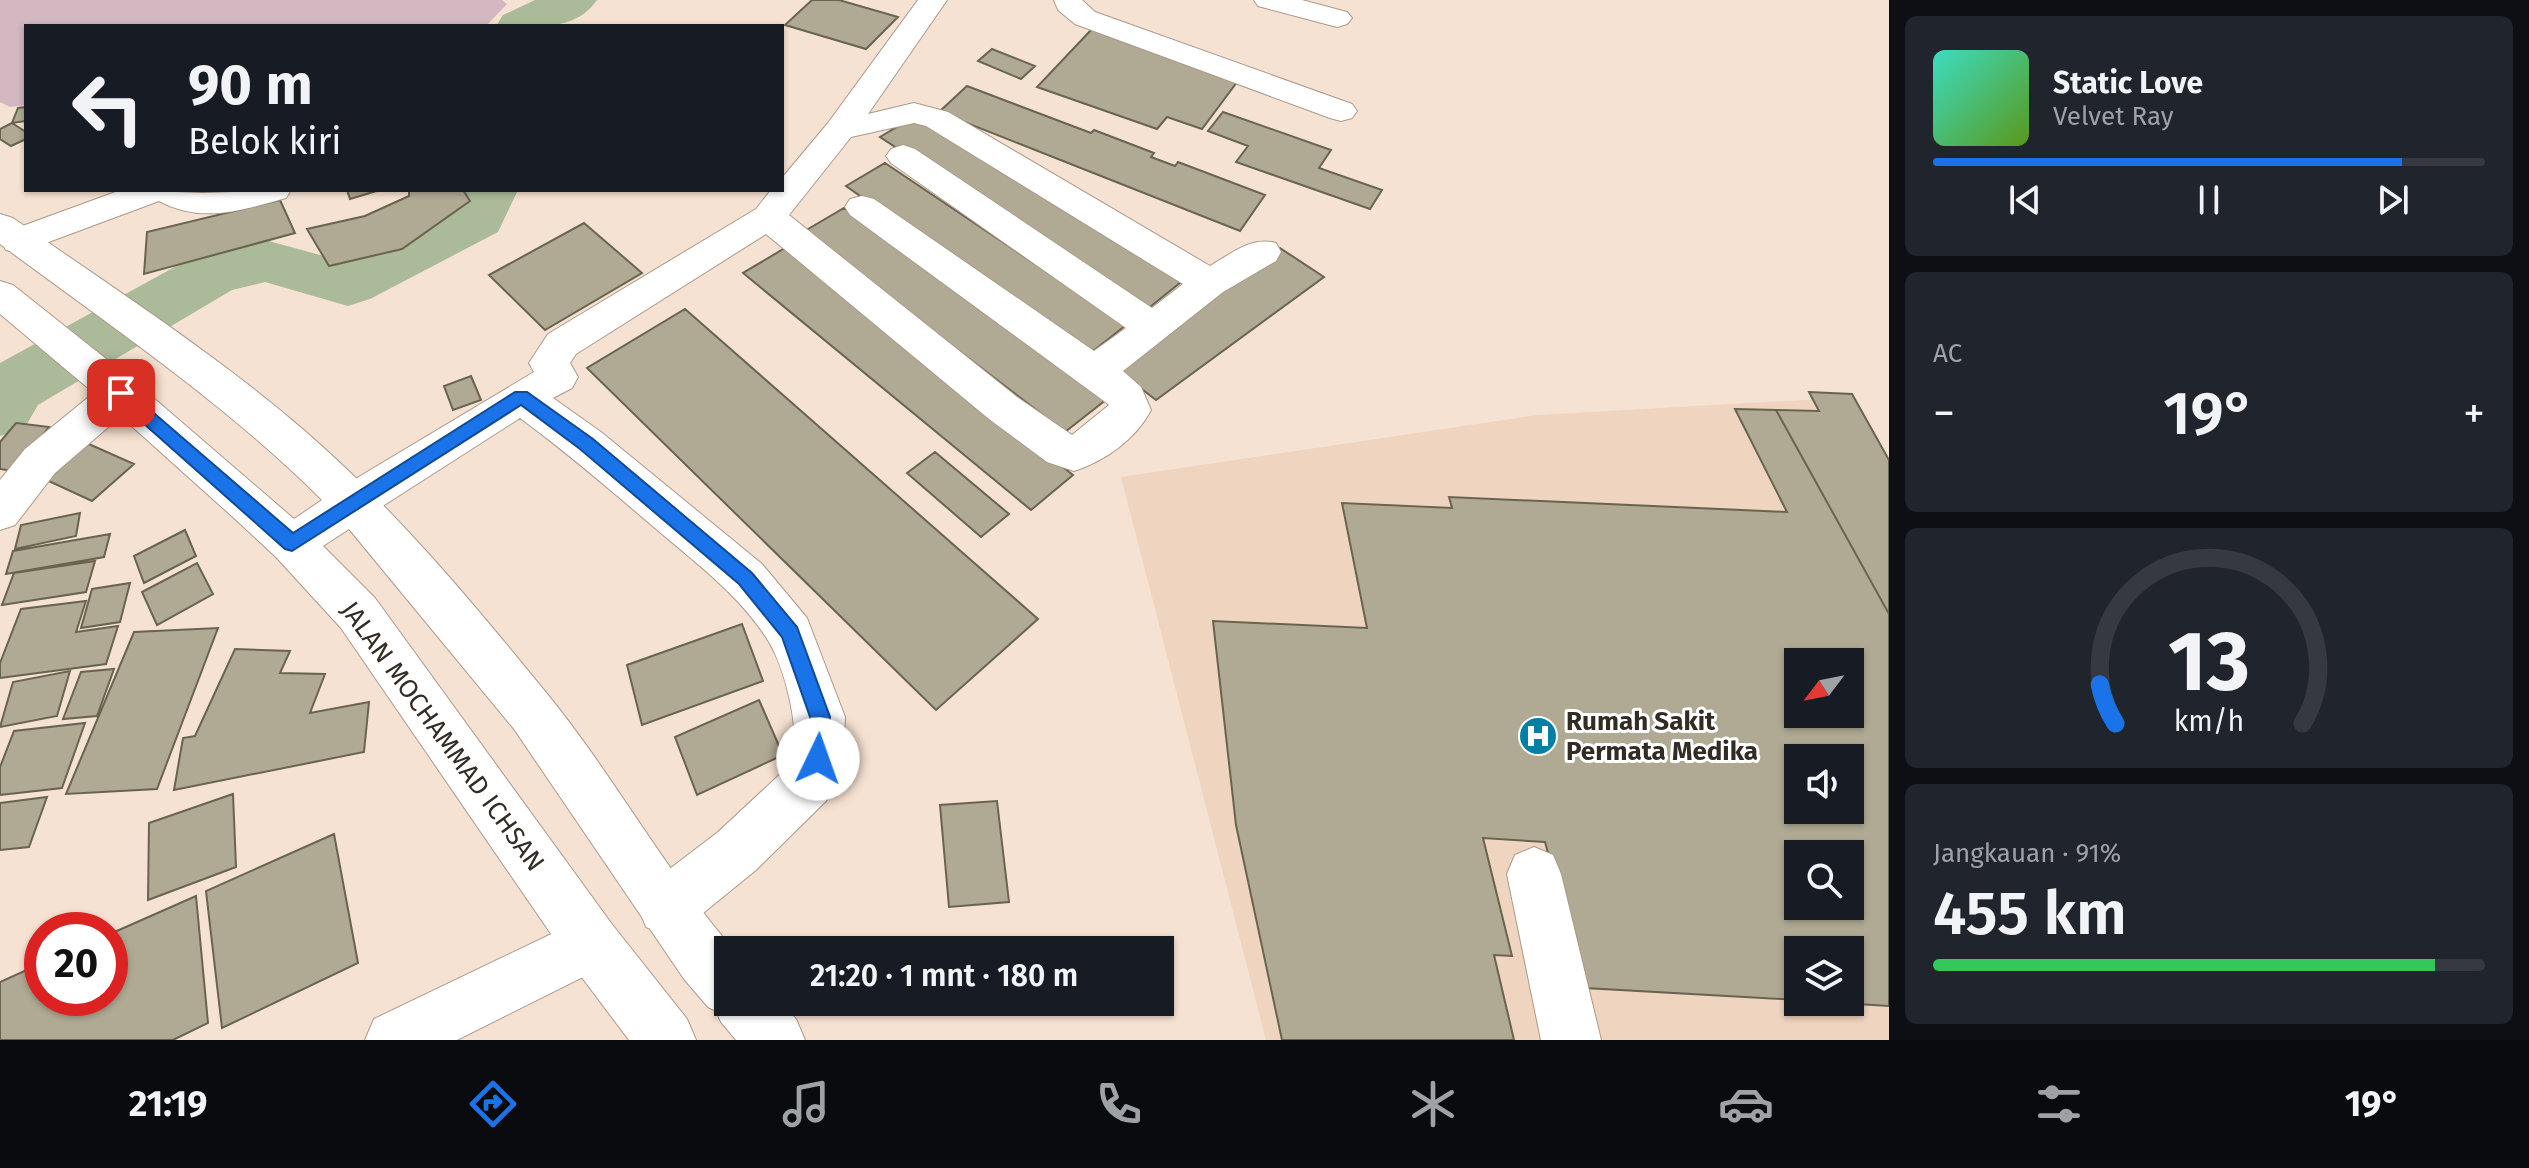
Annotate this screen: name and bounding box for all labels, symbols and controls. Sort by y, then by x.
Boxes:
text: 90 m [188,52,313,119]
icon: left [56,56,160,160]
text: Static Love [2053,65,2203,101]
text: Velvet Ray [2053,101,2173,132]
text: Belok kiri [188,120,342,164]
icon: previous [2003,178,2047,222]
icon: pause [2187,178,2231,222]
icon: next [2371,178,2415,222]
text: AC [1933,338,1962,369]
pin [87,359,155,427]
icon: arrive [99,371,143,415]
text: 19° [2163,378,2255,450]
text: − [1933,387,1955,440]
text: + [2463,387,2485,440]
street label: JALAN MOCHAMMAD ICHSAN [334,595,551,877]
text: 13 [2168,612,2250,712]
north arrow [1784,648,1864,728]
map controls [1784,648,1864,1016]
text: km/h [2174,704,2244,739]
place label: Rumah Sakit Permata Medika [1566,706,1758,767]
hospital icon: Rumah Sakit Permata Medika [1517,715,1559,757]
position arrow [776,717,860,801]
button: sound [1784,744,1864,824]
text: Jangkauan · 91% [1933,838,2121,869]
button: search [1784,840,1864,920]
text: 455 km [1933,878,2127,950]
speed limit sign: 20 [24,912,128,1016]
button: layers [1784,936,1864,1016]
text: 21:20 · 1 mnt · 180 m [810,958,1078,994]
icon: directions [465,1076,521,1132]
icon: music [778,1076,834,1132]
icon: phone [1091,1076,1147,1132]
icon: climate [1405,1076,1461,1132]
icon: car [1718,1076,1774,1132]
icon: filters [2031,1076,2087,1132]
text: 21:19 [129,1082,207,1126]
text: 19° [2345,1082,2400,1126]

